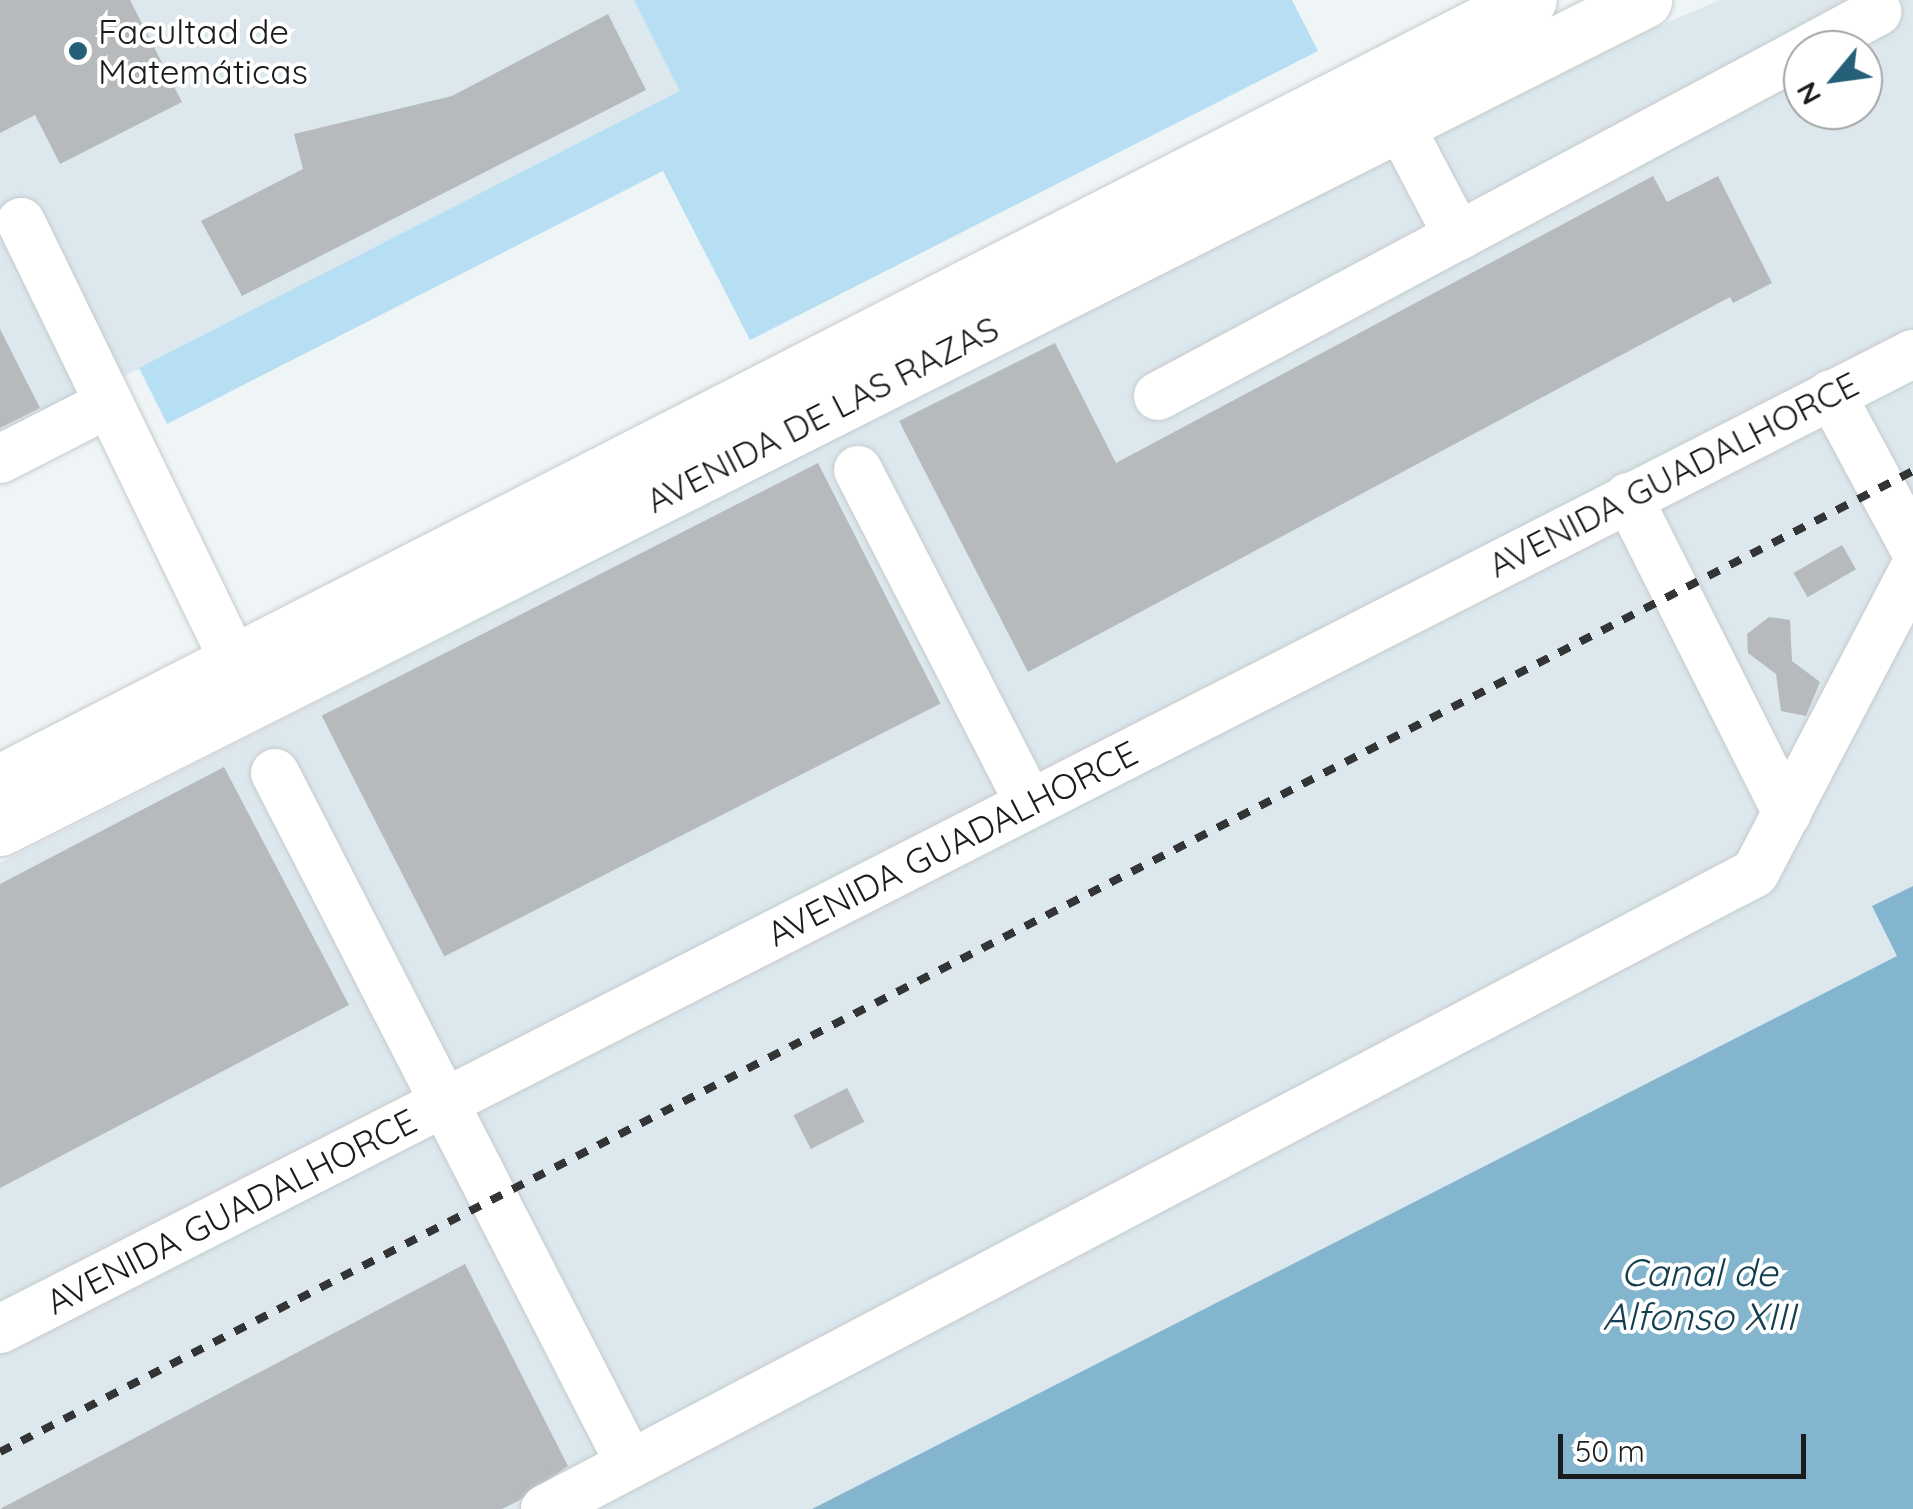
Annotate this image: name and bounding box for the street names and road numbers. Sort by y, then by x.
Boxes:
street label: AVENIDA DE LAS RAZAS [639,307,1005,521]
street label: AVENIDA GUADALHORCE [1481,362,1865,586]
street label: AVENIDA GUADALHORCE [760,731,1144,955]
street label: AVENIDA GUADALHORCE [39,1099,423,1323]

